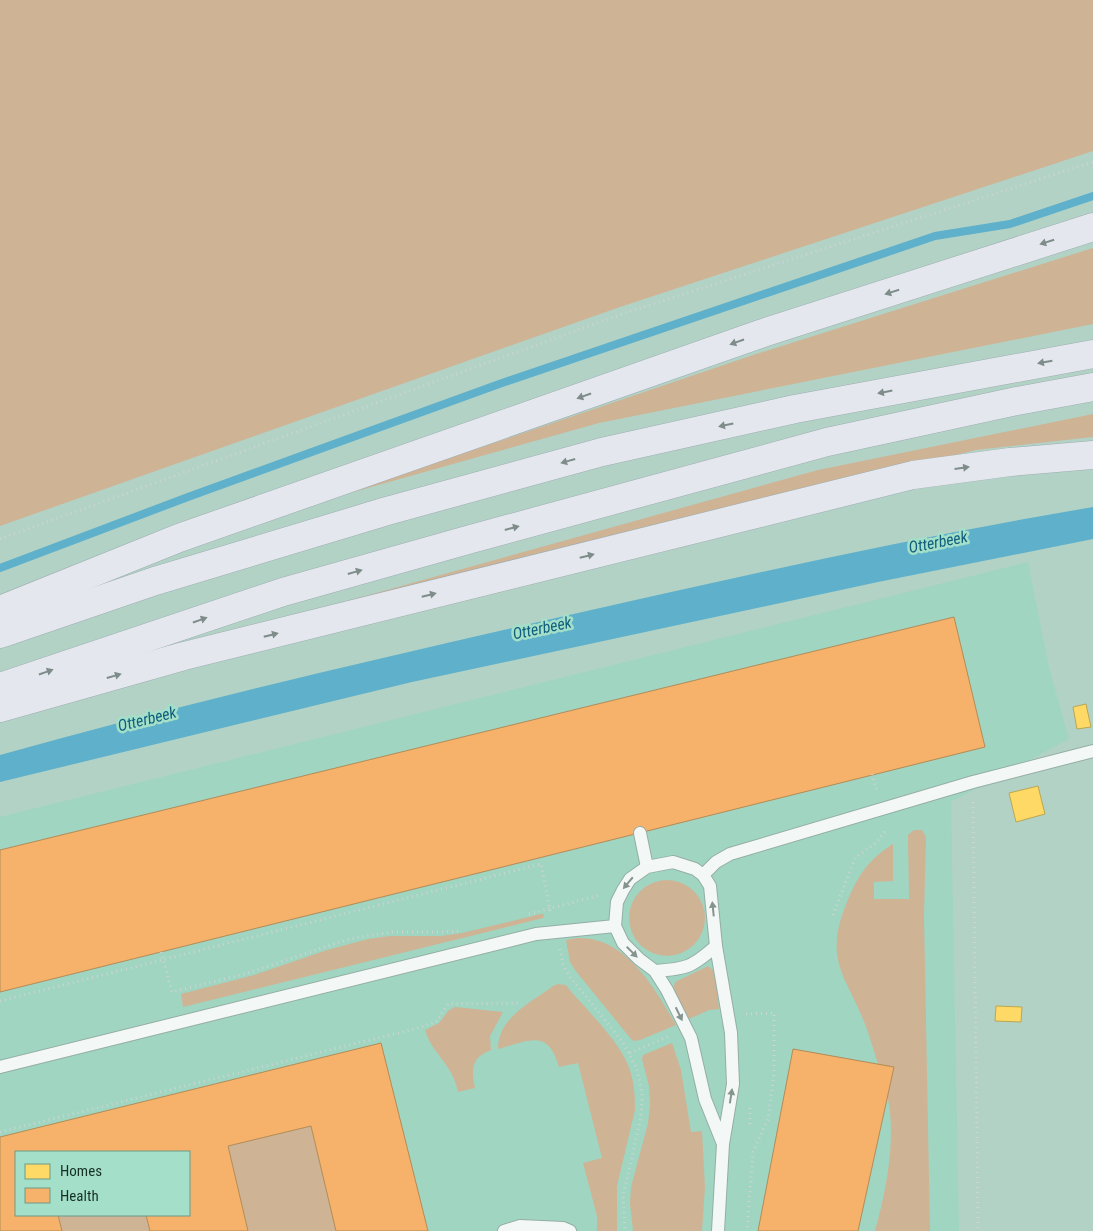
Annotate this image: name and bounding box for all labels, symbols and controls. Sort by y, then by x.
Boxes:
one-way arrow [1039,239,1054,247]
one-way arrow [884,288,899,296]
one-way arrow [730,339,745,346]
one-way arrow [1037,359,1053,367]
one-way arrow [877,389,893,397]
one-way arrow [576,392,591,400]
one-way arrow [718,421,734,429]
one-way arrow [560,458,575,466]
one-way arrow [954,464,970,472]
one-way arrow [505,524,520,532]
water label: Otterbeek [907,527,970,557]
one-way arrow [579,552,594,560]
one-way arrow [348,568,363,576]
one-way arrow [422,591,437,599]
water label: Otterbeek [511,612,574,644]
one-way arrow [193,616,208,623]
one-way arrow [264,630,279,638]
one-way arrow [39,667,54,675]
one-way arrow [107,672,122,680]
water label: Otterbeek [116,702,179,735]
one-way arrow [623,876,634,889]
one-way arrow [709,901,717,917]
one-way arrow [625,946,637,958]
one-way arrow [675,1006,683,1021]
one-way arrow [727,1087,735,1103]
legend [15,1151,190,1216]
text: Homes [60,1162,102,1180]
text: Health [60,1187,99,1205]

